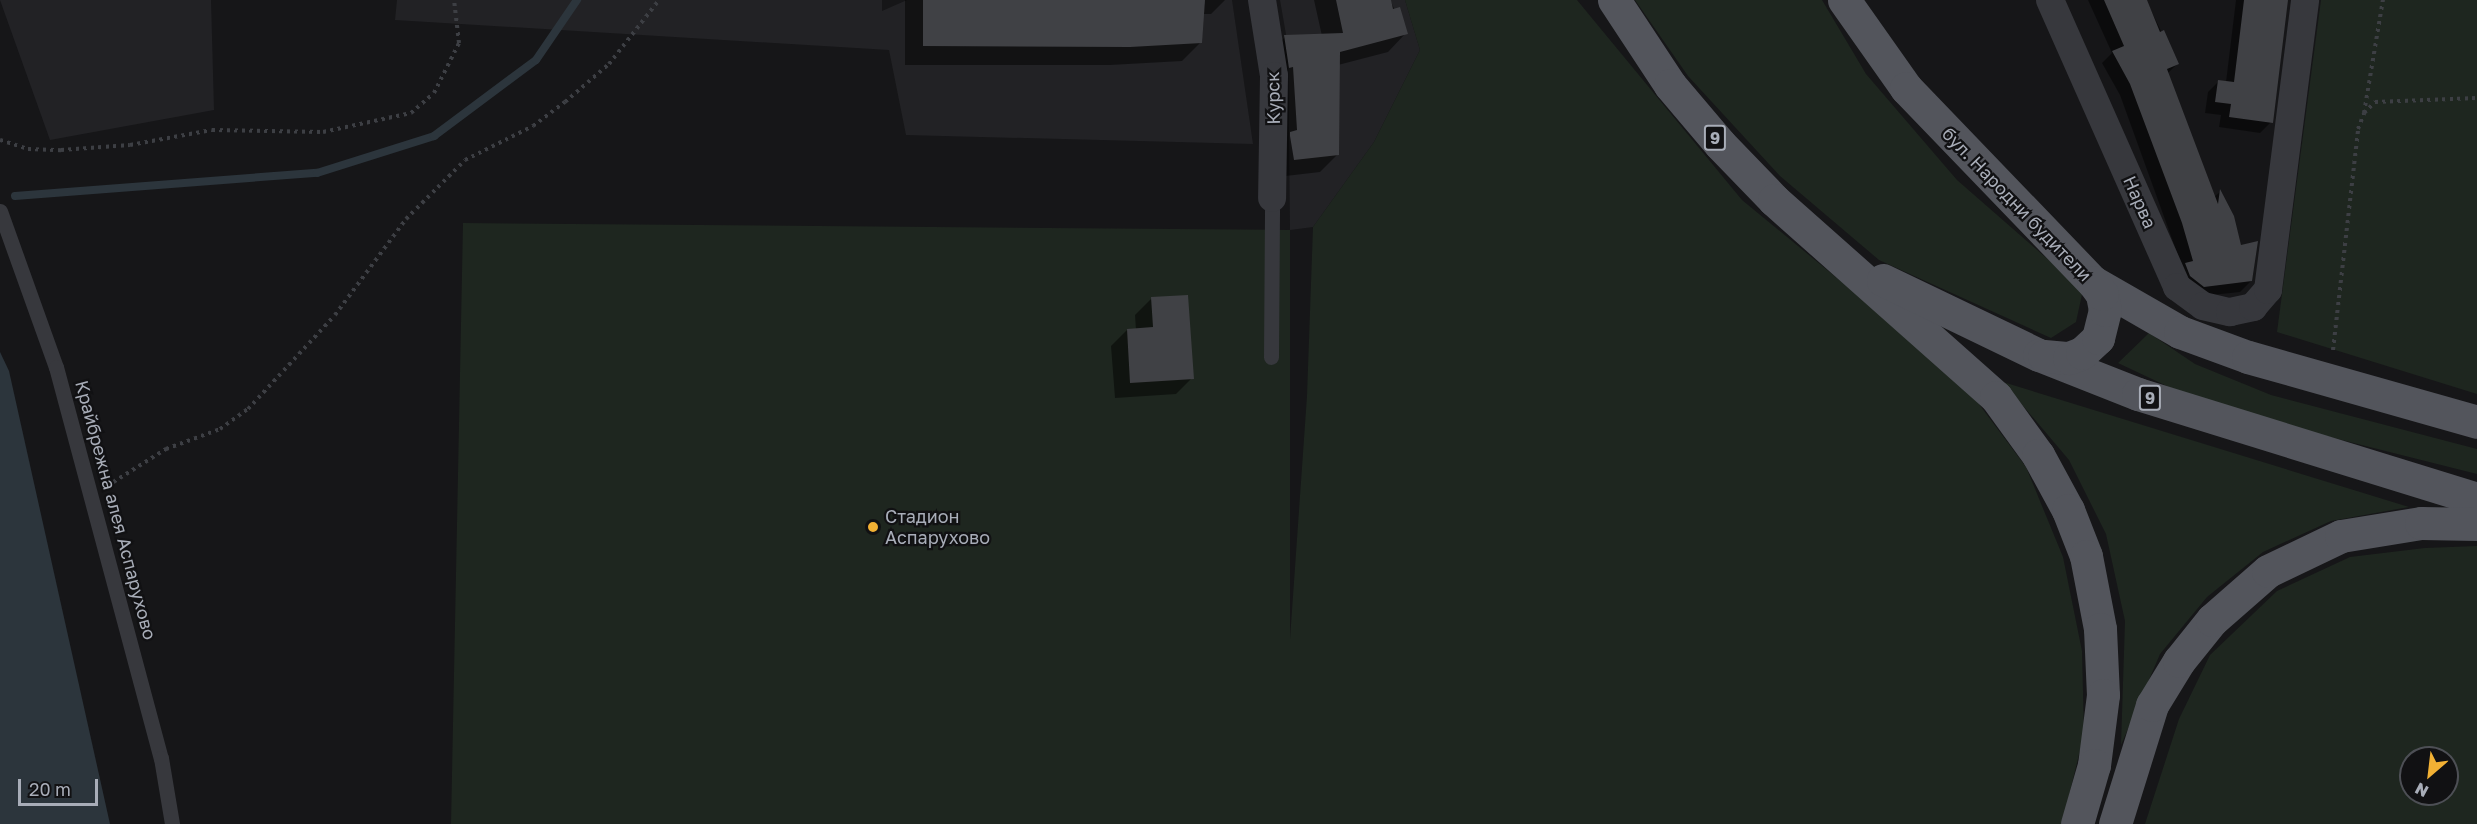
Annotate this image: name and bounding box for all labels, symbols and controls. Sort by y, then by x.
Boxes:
street label: Курск [1262,71,1284,125]
street label: бул. Народни будители [1938,123,2096,285]
road number: 9 [1703,125,1727,151]
street label: Нарва [2119,172,2161,232]
street label: Крайбрежна алея Аспарухово [71,378,161,642]
road number: 9 [2138,385,2162,411]
place label: Стадион Аспарухово [885,506,990,548]
marker: Стадион Аспарухово [866,520,880,534]
north arrow [2399,746,2459,806]
scale bar [21,767,100,805]
text: 20 m [29,778,71,800]
text: N [2411,778,2432,802]

